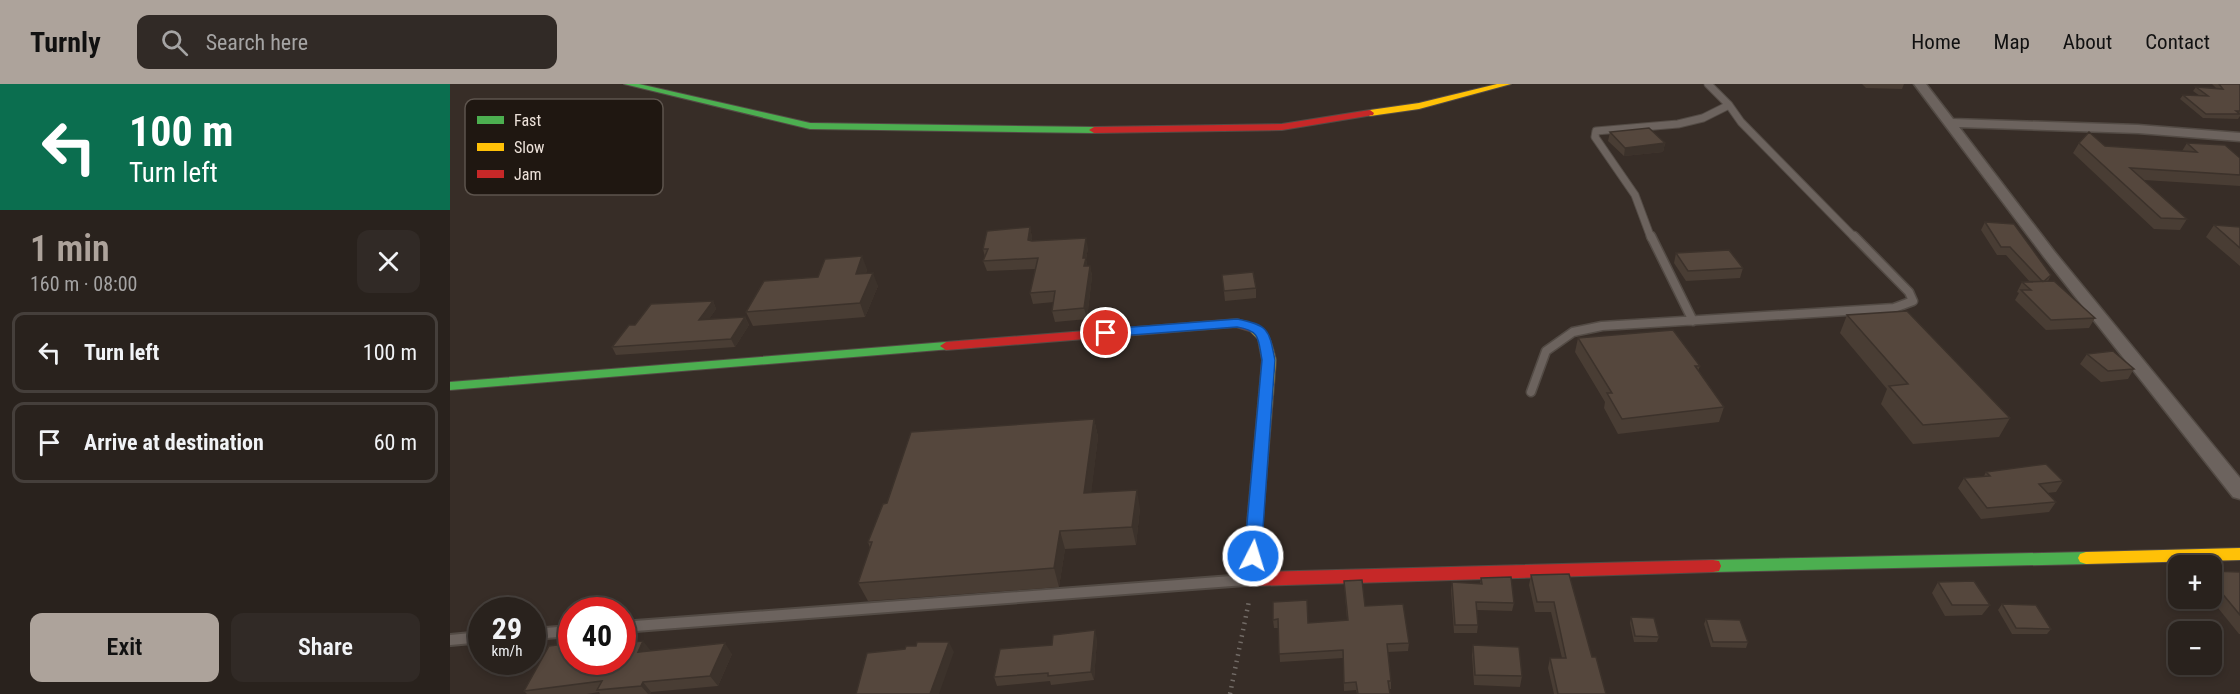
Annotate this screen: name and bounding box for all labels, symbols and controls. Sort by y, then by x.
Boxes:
search box [137,15,557,69]
text: Turnly [30,26,101,59]
icon: search [158,26,191,59]
text: Search here [206,30,308,55]
text: Home [1911,30,1961,54]
text: Map [1994,30,2030,54]
text: About [2063,30,2112,54]
text: Contact [2145,30,2210,54]
legend [465,99,663,195]
text: 100 m [129,107,234,156]
icon: left [30,108,108,186]
text: Fast [514,111,541,130]
text: Slow [514,138,544,157]
text: Turn left [129,157,218,189]
text: Jam [514,165,541,184]
text: 1 min [30,228,110,270]
button: close [357,230,420,293]
text: 160 m · 08:00 [30,272,137,296]
pin [1080,307,1131,358]
icon: arrive [1089,316,1122,349]
icon: left [33,336,66,369]
text: Turn left [84,340,159,365]
text: 100 m [363,340,417,365]
icon: arrive [33,426,66,459]
text: Arrive at destination [84,430,264,455]
text: 60 m [374,430,417,455]
position arrow [1221,524,1285,588]
map controls [2168,555,2222,675]
button: + [2168,555,2222,609]
speed limit sign: 40 [558,597,636,675]
text: 29 [492,611,522,646]
button: Exit [30,613,219,682]
button: Share [231,613,420,682]
button: − [2168,621,2222,675]
text: km/h [492,642,522,660]

